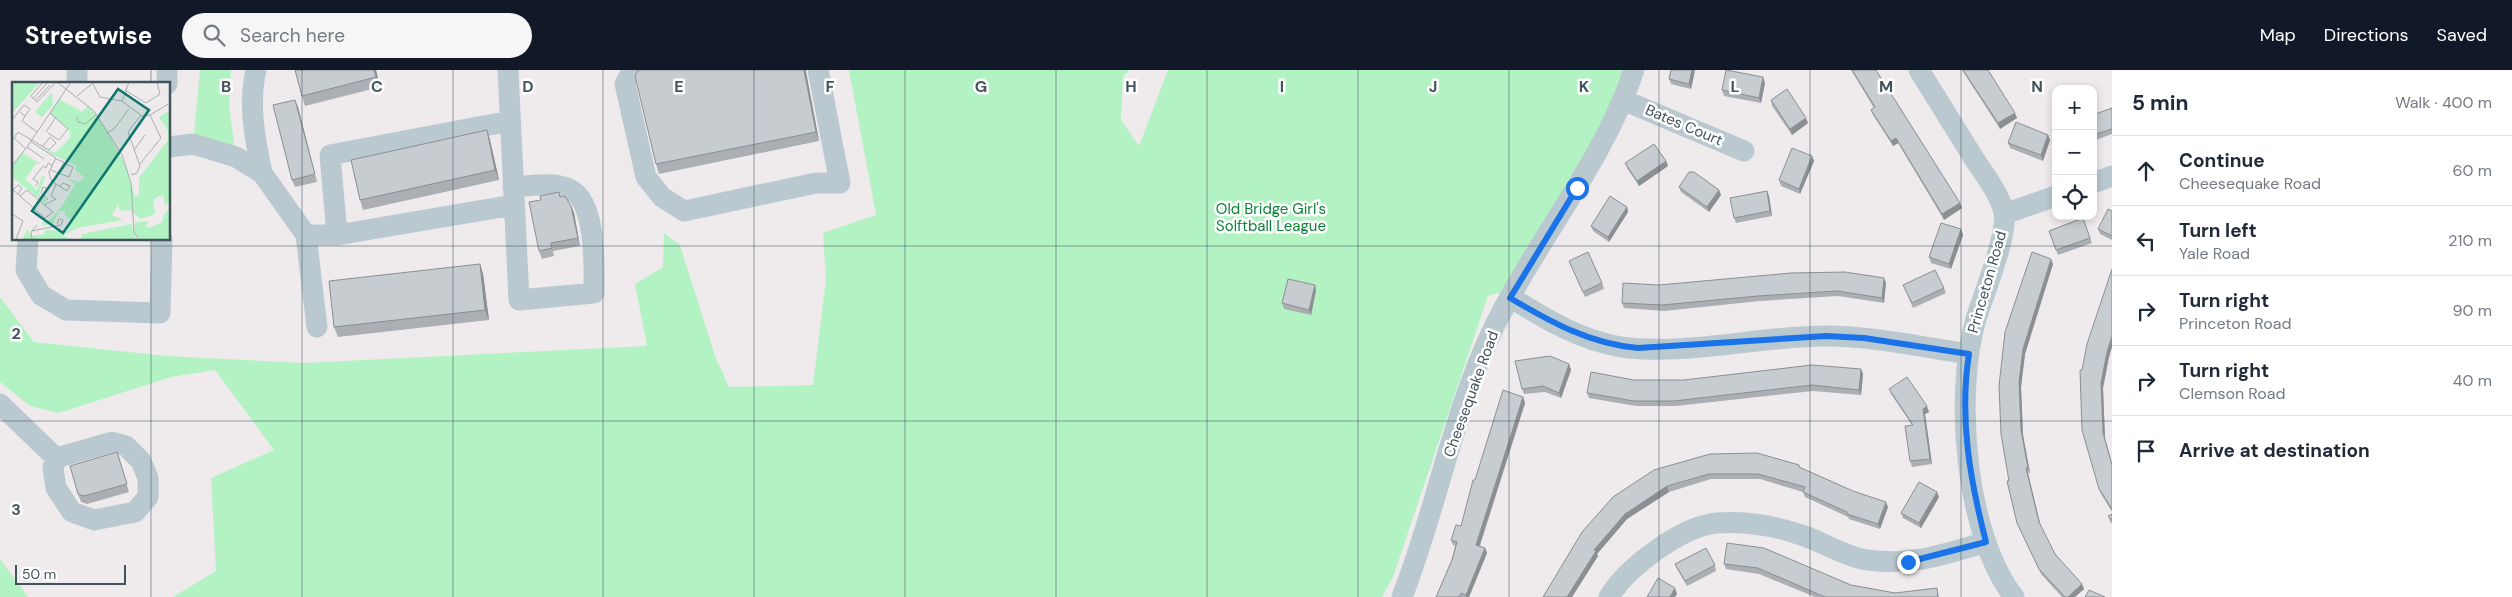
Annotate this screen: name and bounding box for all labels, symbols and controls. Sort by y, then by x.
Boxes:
search box [182,13,532,58]
text: Streetwise [25,20,152,51]
icon: search [200,21,228,49]
text: Search here [240,23,345,48]
text: Map [2260,23,2296,47]
text: Directions [2324,23,2409,47]
text: Saved [2437,23,2487,47]
text: B [221,76,231,97]
text: C [371,76,383,97]
text: D [522,76,534,97]
text: E [674,76,684,97]
text: F [826,76,835,97]
text: G [975,76,987,97]
text: H [1125,76,1137,97]
text: I [1280,76,1284,97]
text: J [1429,76,1437,97]
text: K [1579,76,1590,97]
text: L [1731,76,1740,97]
text: M [1879,76,1893,97]
text: N [2031,76,2043,97]
inset map [12,82,170,240]
map controls [2052,85,2097,220]
button: + [2052,85,2097,130]
text: 5 min [2132,89,2188,117]
text: Walk · 400 m [2395,92,2492,113]
street label: Bates Court [1642,100,1726,150]
button: − [2052,130,2097,175]
text: Continue [2179,148,2265,173]
icon: ahead [2132,157,2160,185]
text: 60 m [2452,160,2492,181]
text: Cheesequake Road [2179,173,2321,194]
button: locate [2052,175,2097,220]
route start [1566,177,1589,200]
park label: Old Bridge Girl's Solftball League [1216,199,1326,236]
text: Turn left [2179,218,2257,243]
icon: left [2132,227,2160,255]
street label: Princeton Road [1963,229,2011,335]
text: 210 m [2448,230,2492,251]
text: Yale Road [2179,243,2250,264]
text: Turn right [2179,288,2269,313]
icon: right [2132,297,2160,325]
text: 90 m [2452,300,2492,321]
text: Princeton Road [2179,313,2291,334]
text: 2 [11,323,21,344]
street label: Cheesequake Road [1439,328,1503,460]
text: Turn right [2179,358,2269,383]
icon: right [2132,367,2160,395]
text: 40 m [2453,370,2492,391]
text: Clemson Road [2179,383,2286,404]
icon: arrive [2132,437,2160,465]
text: Arrive at destination [2179,438,2370,463]
text: 3 [11,499,21,520]
route end [1897,551,1920,574]
scale bar [15,562,126,585]
text: 50 m [22,565,56,583]

